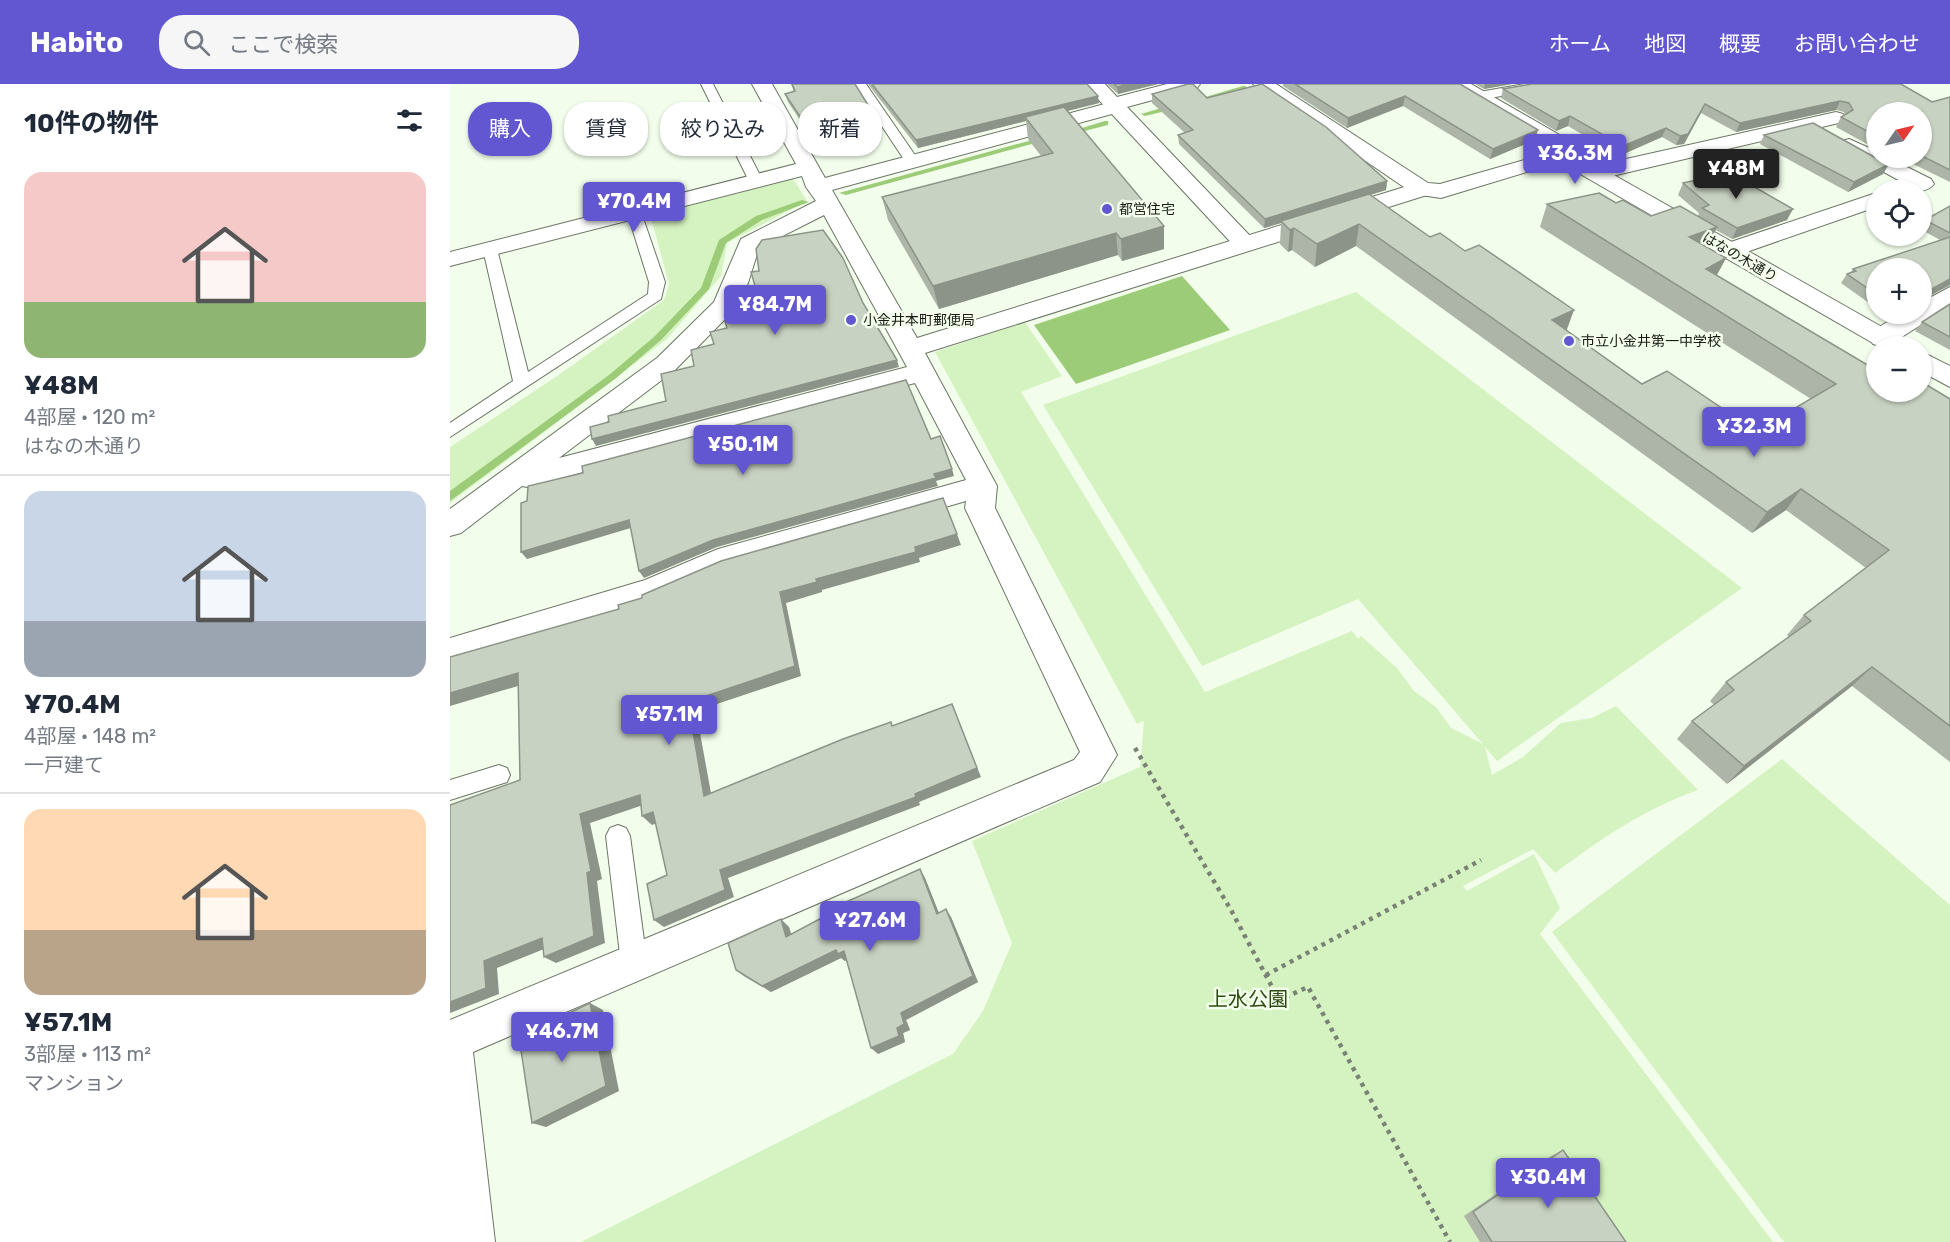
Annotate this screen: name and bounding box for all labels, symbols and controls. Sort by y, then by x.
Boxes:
search box [159,15,579,69]
text: Habito [30,26,123,59]
icon: search [180,26,213,59]
text: ここで検索 [228,31,338,58]
text: ホーム [1549,31,1611,56]
text: 地図 [1644,31,1686,56]
text: 概要 [1719,31,1761,56]
text: お問い合わせ [1794,31,1920,56]
chip: 購入 [468,102,552,156]
chip: 賃貸 [564,102,648,156]
chip: 絞り込み [660,102,786,156]
chip: 新着 [798,102,882,156]
north arrow [1866,102,1932,168]
map controls [1866,102,1932,402]
icon: filters [393,104,426,137]
text: 10件の物件 [24,108,159,139]
pin: ¥36.3M [1526,134,1624,185]
text: ¥36.3M [1537,141,1613,165]
pin: ¥48M [1700,149,1772,200]
text: ¥48M [1707,156,1765,180]
button: locate [1866,180,1932,246]
pin: ¥70.4M [585,182,683,233]
text: ¥70.4M [597,189,671,213]
place label: 都営住宅 [1119,201,1175,218]
marker: 都営住宅 [1100,202,1114,216]
icon: home [171,211,279,319]
street label: はなの木通り [1699,229,1780,286]
button: + [1866,258,1932,324]
pin: ¥84.7M [726,285,824,336]
text: ¥84.7M [738,292,812,316]
place label: 小金井本町郵便局 [863,312,975,329]
marker: 小金井本町郵便局 [844,313,858,327]
place label: 市立小金井第一中学校 [1581,333,1721,350]
marker: 市立小金井第一中学校 [1562,334,1576,348]
button: − [1866,336,1932,402]
text: ¥48M [24,370,99,401]
text: 4部屋 · 120 m² [24,405,155,429]
pin: ¥32.3M [1705,407,1803,458]
text: ¥32.3M [1716,414,1792,438]
pin: ¥50.1M [694,425,792,476]
text: ¥50.1M [707,432,779,456]
text: はなの木通り [24,434,144,458]
icon: home [171,530,279,638]
text: ¥70.4M [24,689,121,720]
pin: ¥57.1M [620,695,718,746]
text: ¥57.1M [635,702,703,726]
text: 4部屋 · 148 m² [24,724,156,748]
text: 一戸建て [24,753,104,777]
icon: home [171,848,279,956]
pin: ¥27.6M [821,901,919,952]
text: ¥27.6M [834,908,906,932]
park label: 上水公園 [1208,987,1288,1011]
text: ¥57.1M [24,1007,112,1038]
pin: ¥46.7M [513,1012,611,1063]
text: ¥46.7M [525,1019,599,1043]
text: 3部屋 · 113 m² [24,1042,151,1066]
text: マンション [24,1071,124,1095]
pin: ¥30.4M [1499,1158,1597,1209]
text: ¥30.4M [1510,1165,1586,1189]

